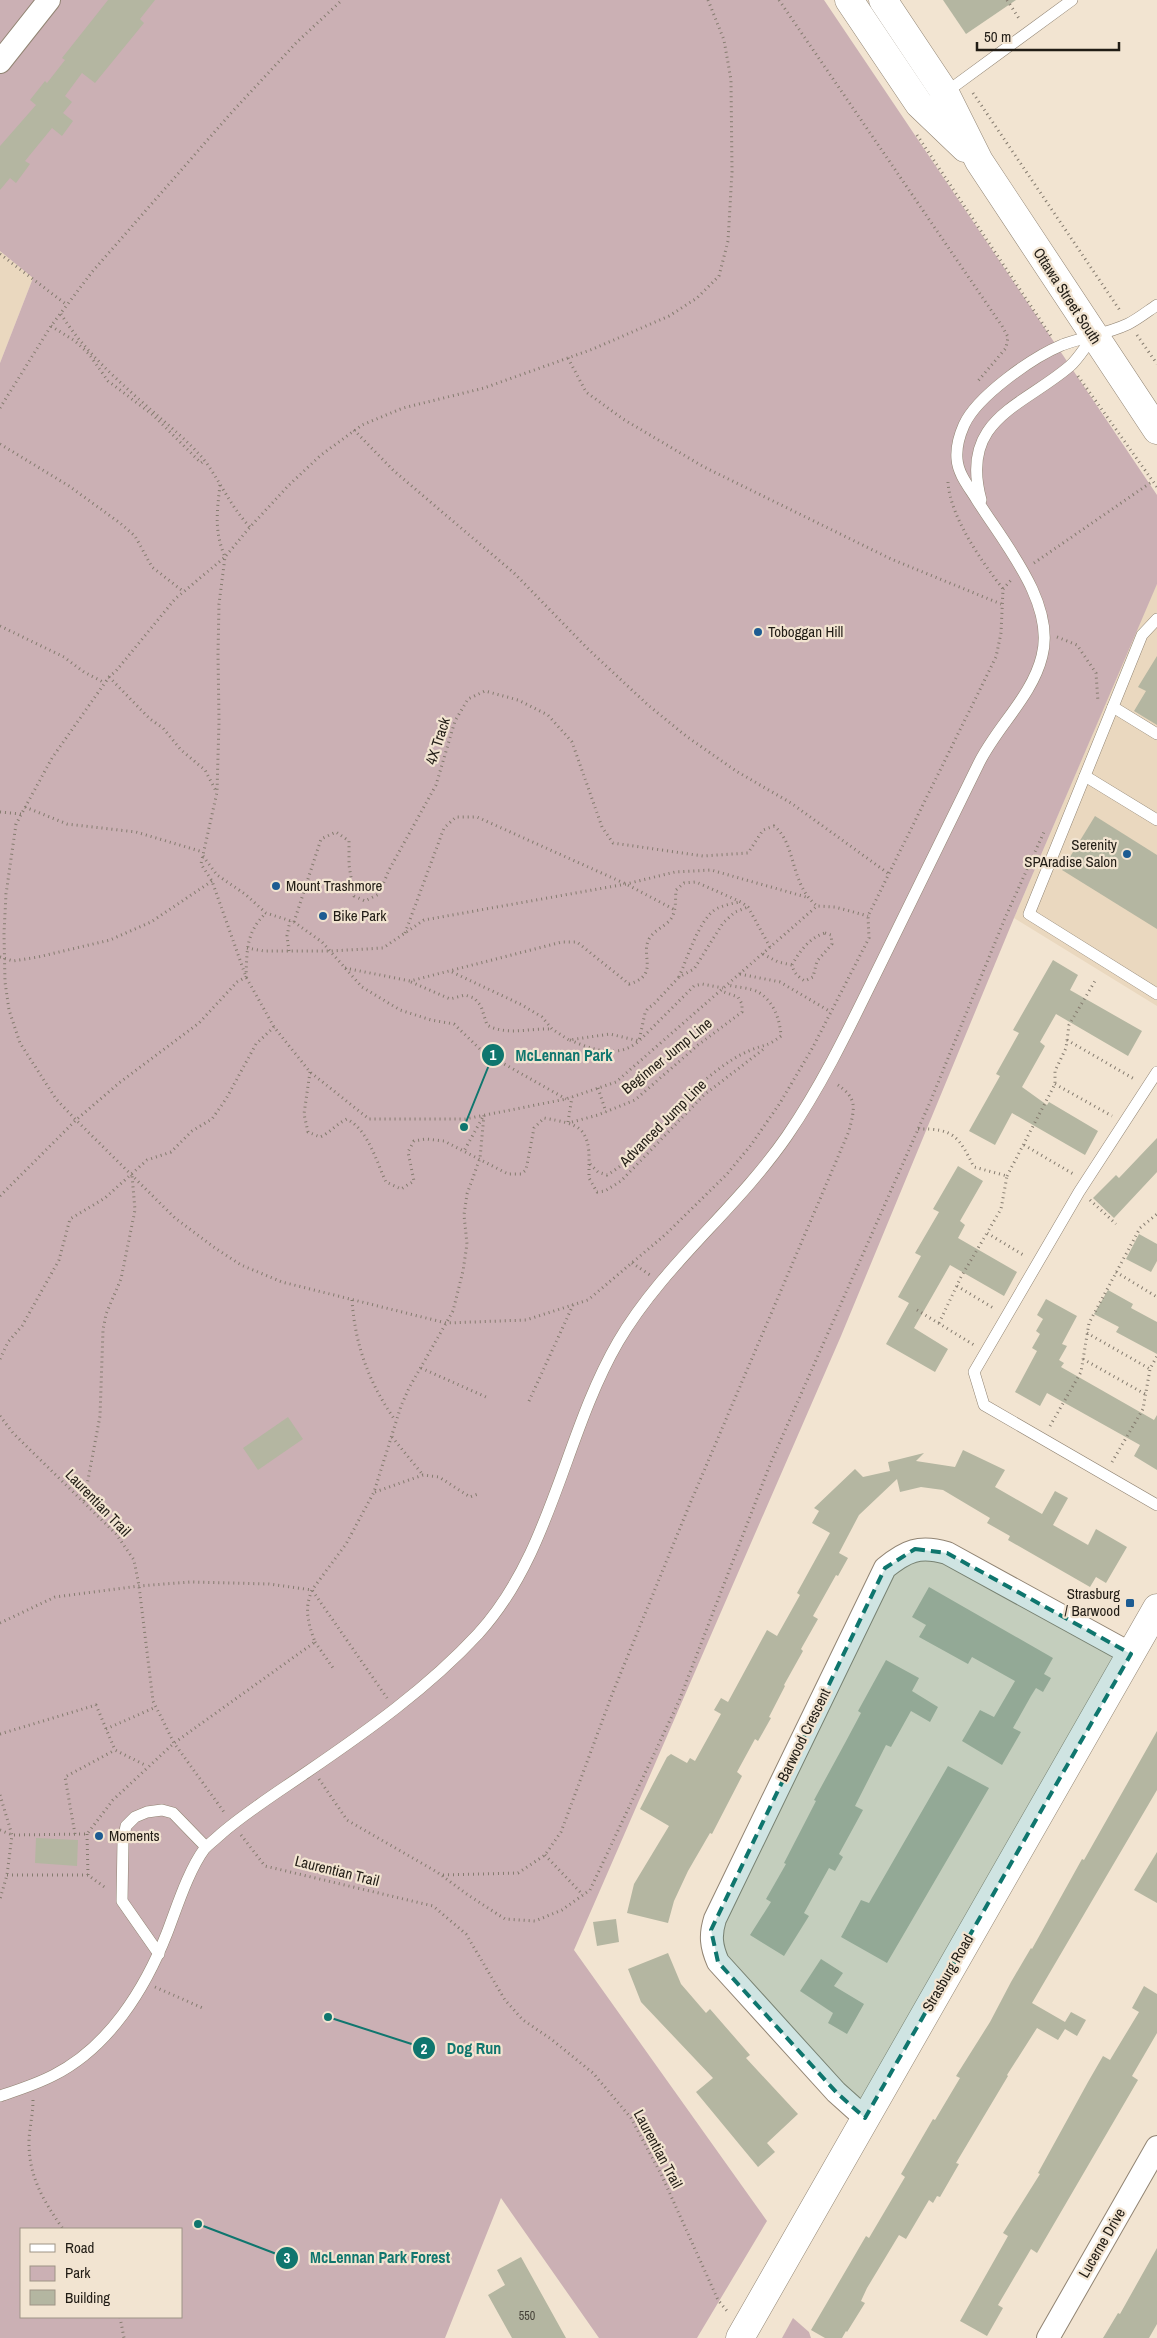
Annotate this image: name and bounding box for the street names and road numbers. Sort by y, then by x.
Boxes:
street label: Ottawa Street South [1028,244,1106,348]
street label: 4X Track [420,714,455,767]
street label: Beginner Jump Line [617,1012,716,1099]
street label: Advanced Jump Line [614,1074,711,1172]
street label: Laurentian Trail [61,1464,136,1541]
street label: Barwood Crescent [772,1684,835,1785]
street label: Laurentian Trail [293,1850,381,1891]
street label: Strasburg Road [917,1930,978,2015]
street label: Laurentian Trail [629,2106,688,2192]
street label: Lucerne Drive [1073,2204,1130,2281]

